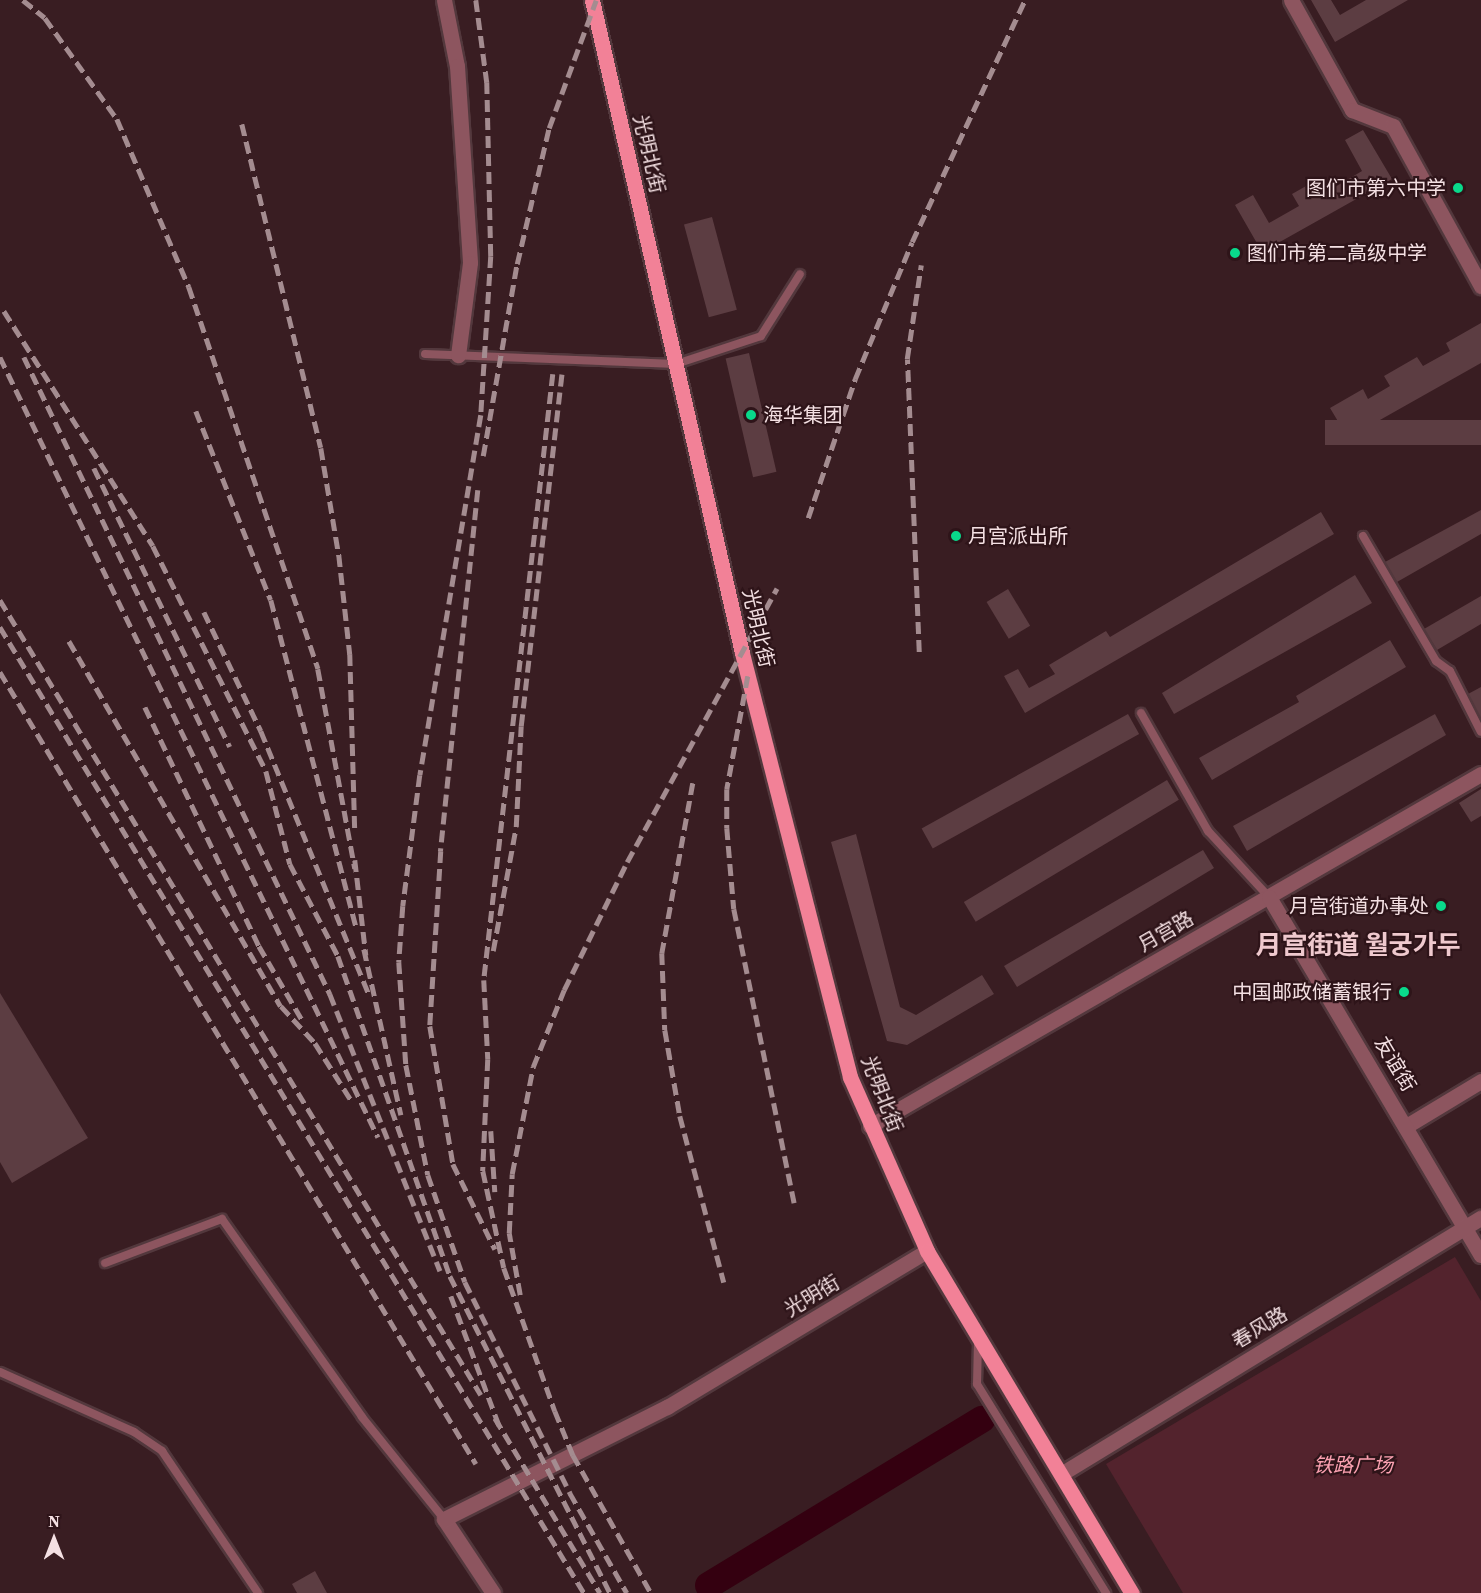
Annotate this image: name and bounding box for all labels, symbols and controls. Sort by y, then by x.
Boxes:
street label: 光明北街 [628,112,670,196]
place label: 图们市第六中学 [1306,176,1446,200]
marker: 图们市第六中学 [1451,181,1465,195]
place label: 图们市第二高级中学 [1247,241,1427,265]
marker: 图们市第二高级中学 [1228,246,1242,260]
place label: 海华集团 [763,403,843,427]
marker: 海华集团 [744,408,758,422]
place label: 月宫派出所 [968,524,1068,548]
marker: 月宫派出所 [949,529,963,543]
street label: 光明北街 [737,586,779,670]
place label: 月宫街道办事处 [1289,894,1429,918]
marker: 月宫街道办事处 [1434,899,1448,913]
street label: 月宫路 [1134,907,1198,957]
district label: 月宫街道 월궁가두 [1255,930,1461,962]
place label: 中国邮政储蓄银行 [1232,980,1392,1004]
marker: 中国邮政储蓄银行 [1397,985,1411,999]
street label: 友谊街 [1369,1032,1421,1096]
street label: 光明北街 [856,1052,908,1136]
street label: 光明街 [780,1270,844,1322]
street label: 春风路 [1228,1302,1292,1354]
park label: 铁路广场 [1313,1453,1393,1477]
north arrow [24,1509,84,1569]
text: N [48,1510,60,1532]

